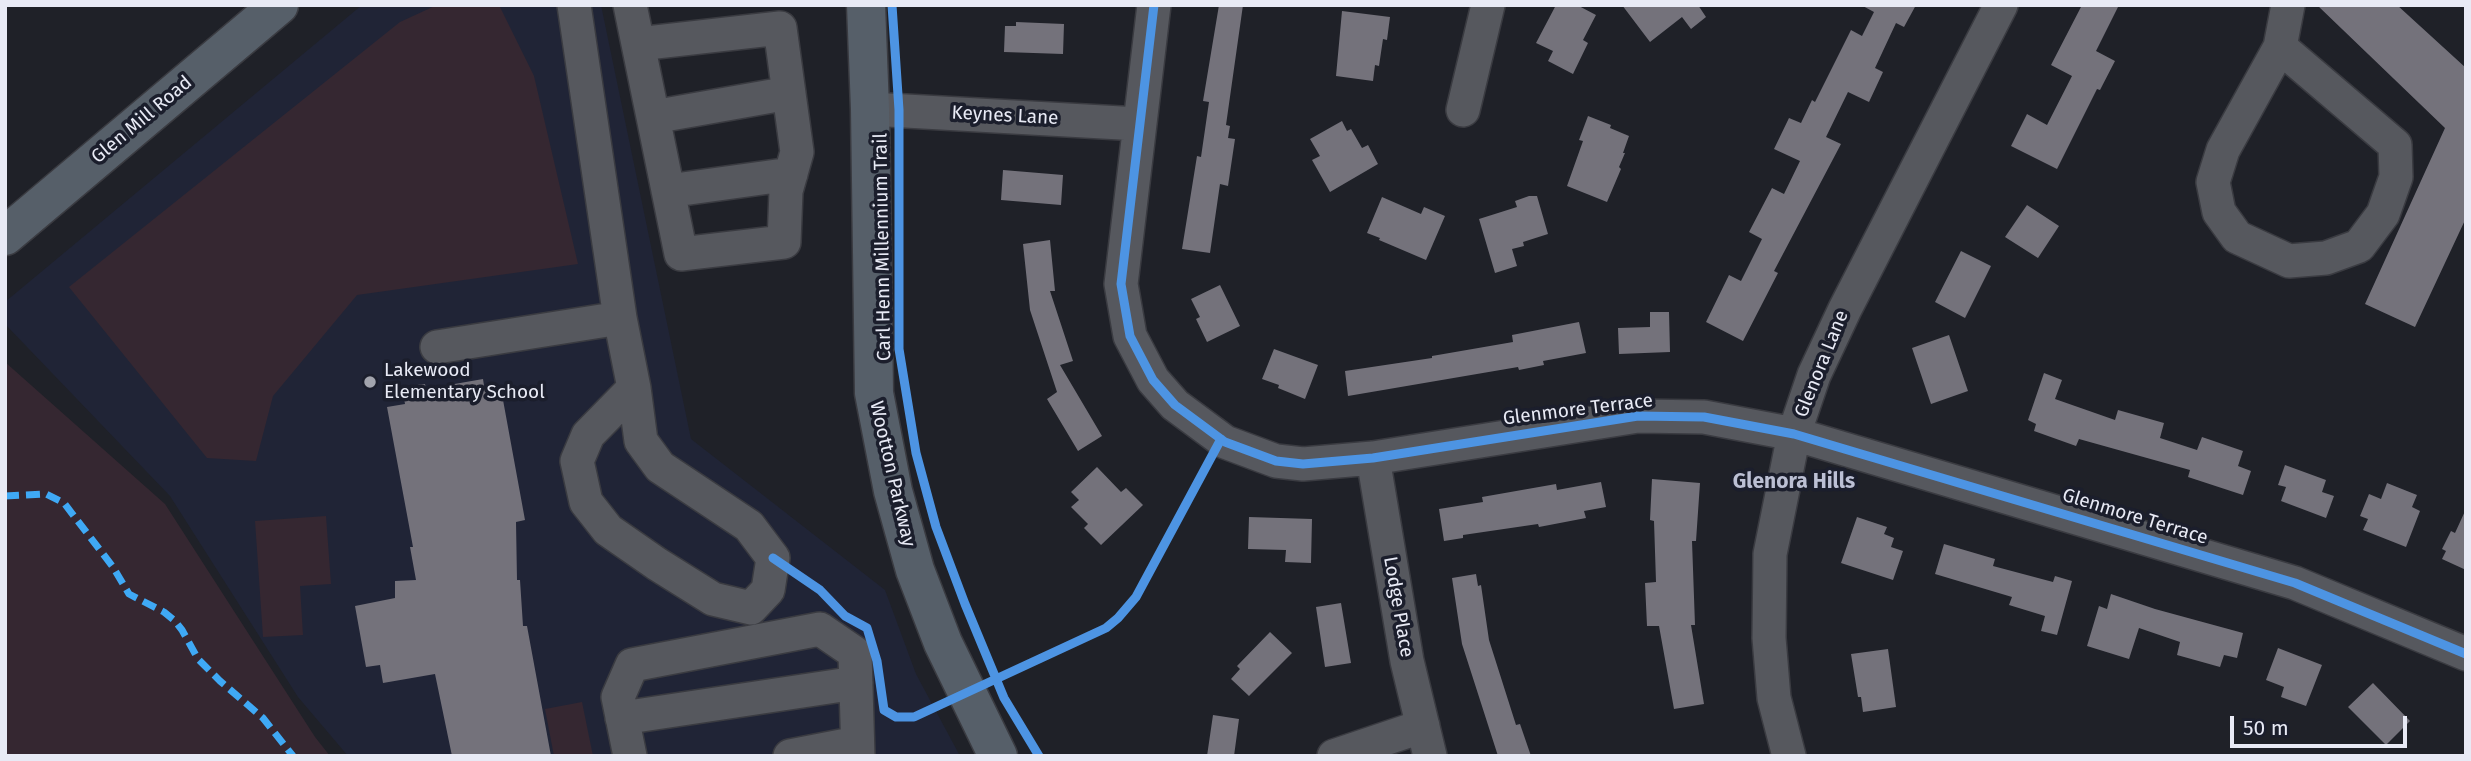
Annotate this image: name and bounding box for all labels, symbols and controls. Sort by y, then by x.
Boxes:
street label: Glen Mill Road [87,71,197,169]
street label: Keynes Lane [951,102,1059,130]
street label: Carl Henn Millennium Trail [870,133,896,361]
street label: Glenora Lane [1790,307,1854,421]
place label: Lakewood Elementary School [384,360,545,404]
marker: Lakewood Elementary School [362,374,378,390]
street label: Glenmore Terrace [1502,389,1654,431]
street label: Wootton Parkway [864,399,920,549]
district label: Glenora Hills [1733,469,1855,495]
street label: Glenmore Terrace [2059,484,2211,550]
street label: Lodge Place [1378,555,1418,659]
scale bar [2233,702,2410,746]
text: 50 m [2243,715,2289,741]

